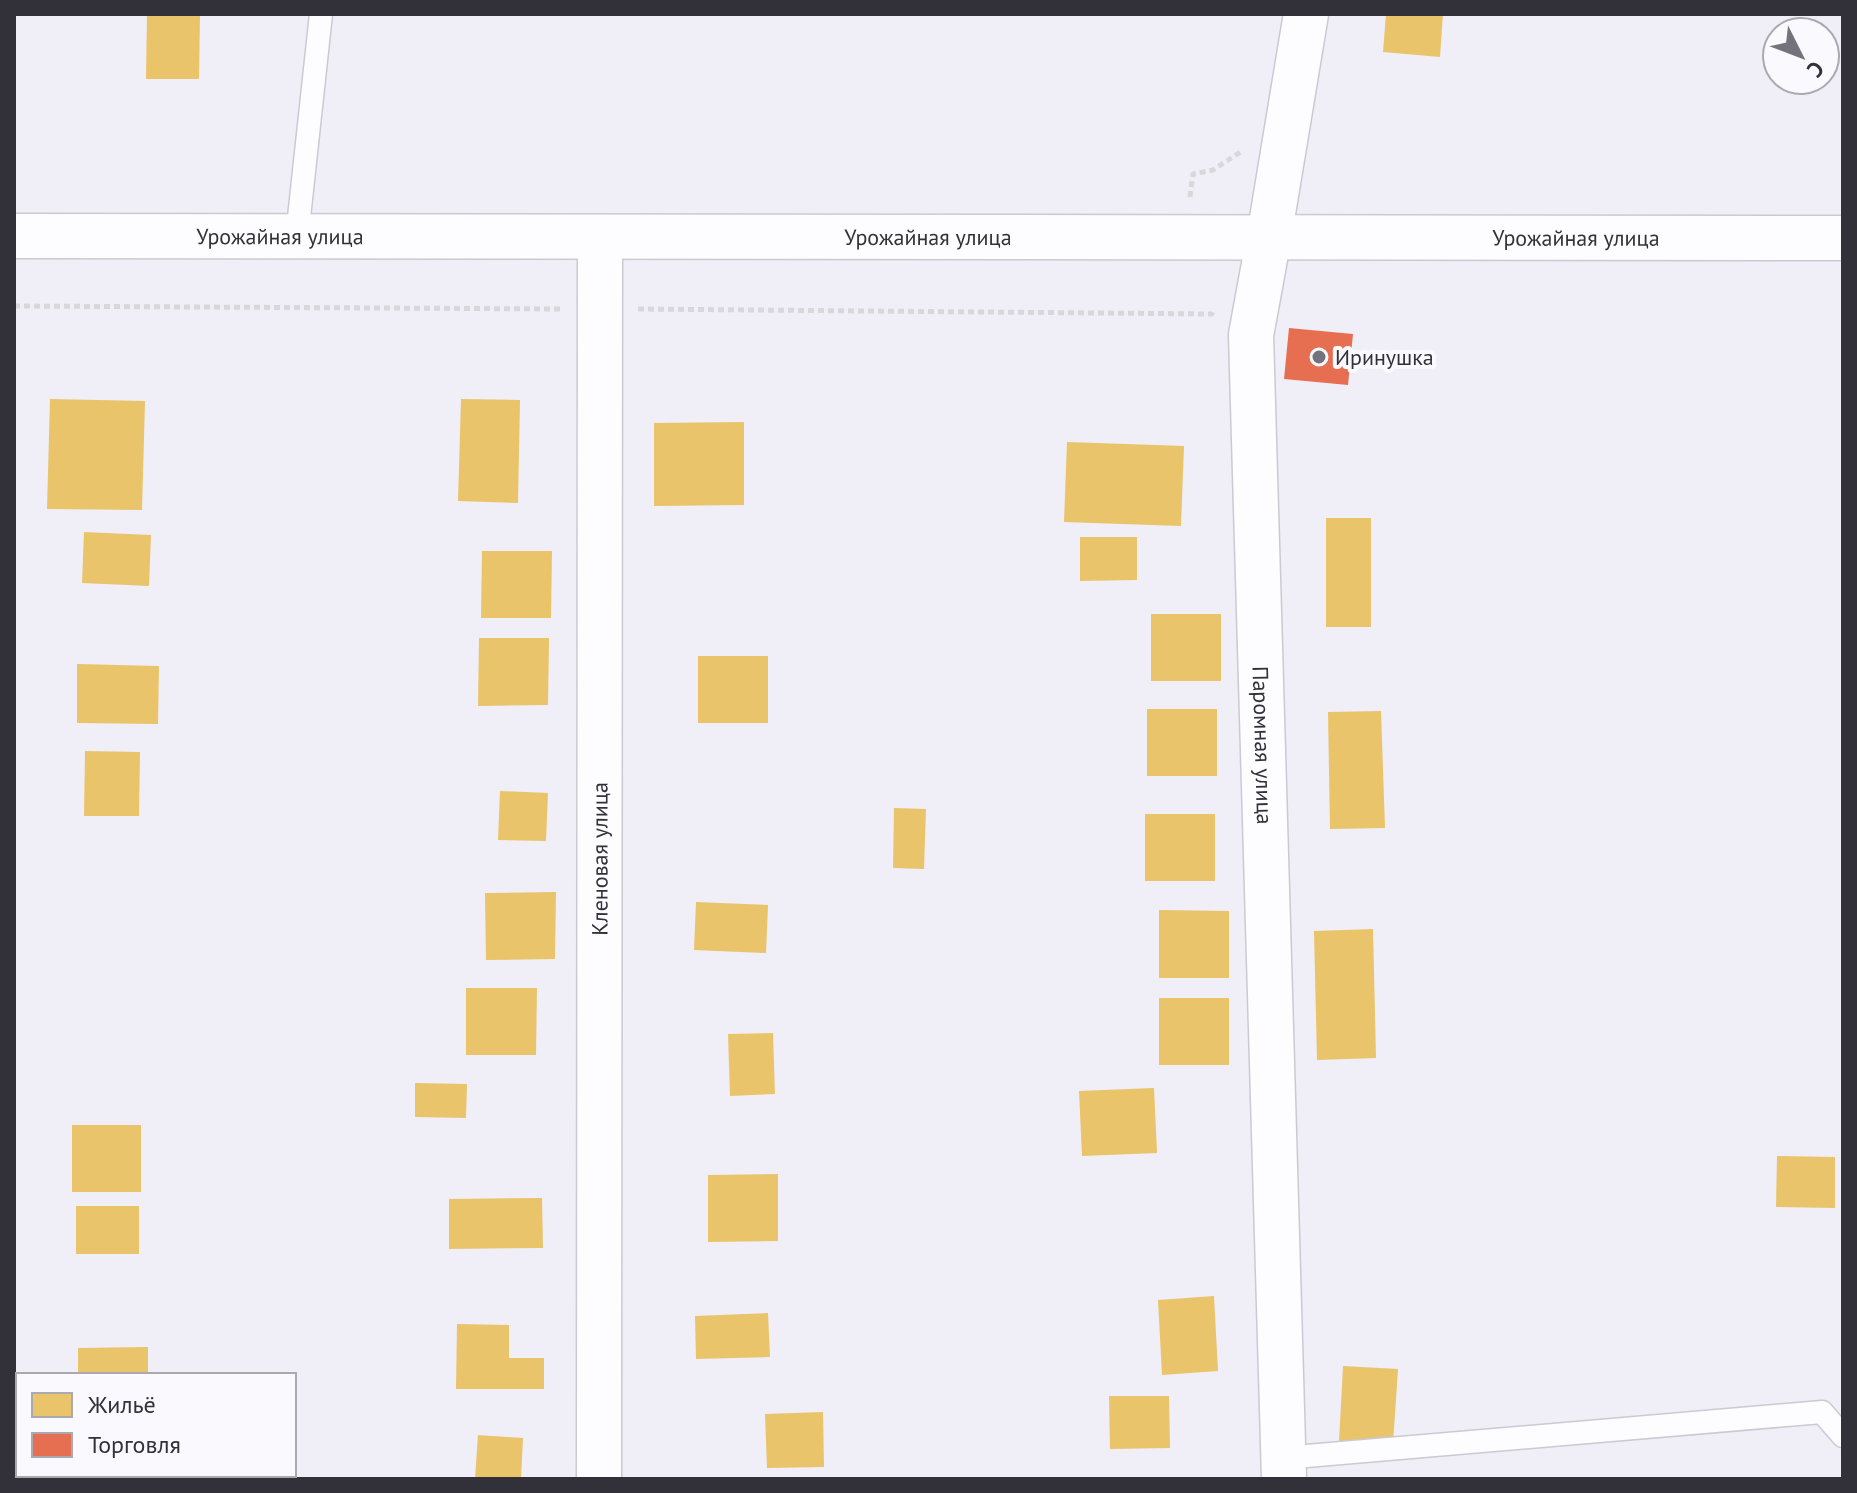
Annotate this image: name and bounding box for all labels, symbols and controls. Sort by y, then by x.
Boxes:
north arrow [1761,16,1841,96]
text: С [1801,55,1830,83]
street label: Урожайная улица [196,222,364,250]
street label: Урожайная улица [844,223,1012,251]
street label: Урожайная улица [1492,224,1660,252]
place label: Иринушка [1335,343,1434,371]
marker: Иринушка [1310,348,1328,366]
street label: Паромная улица [1247,666,1279,825]
street label: Кленовая улица [585,782,614,936]
legend [16,1373,296,1477]
text: Жильё [87,1389,156,1420]
text: Торговля [88,1429,181,1460]

